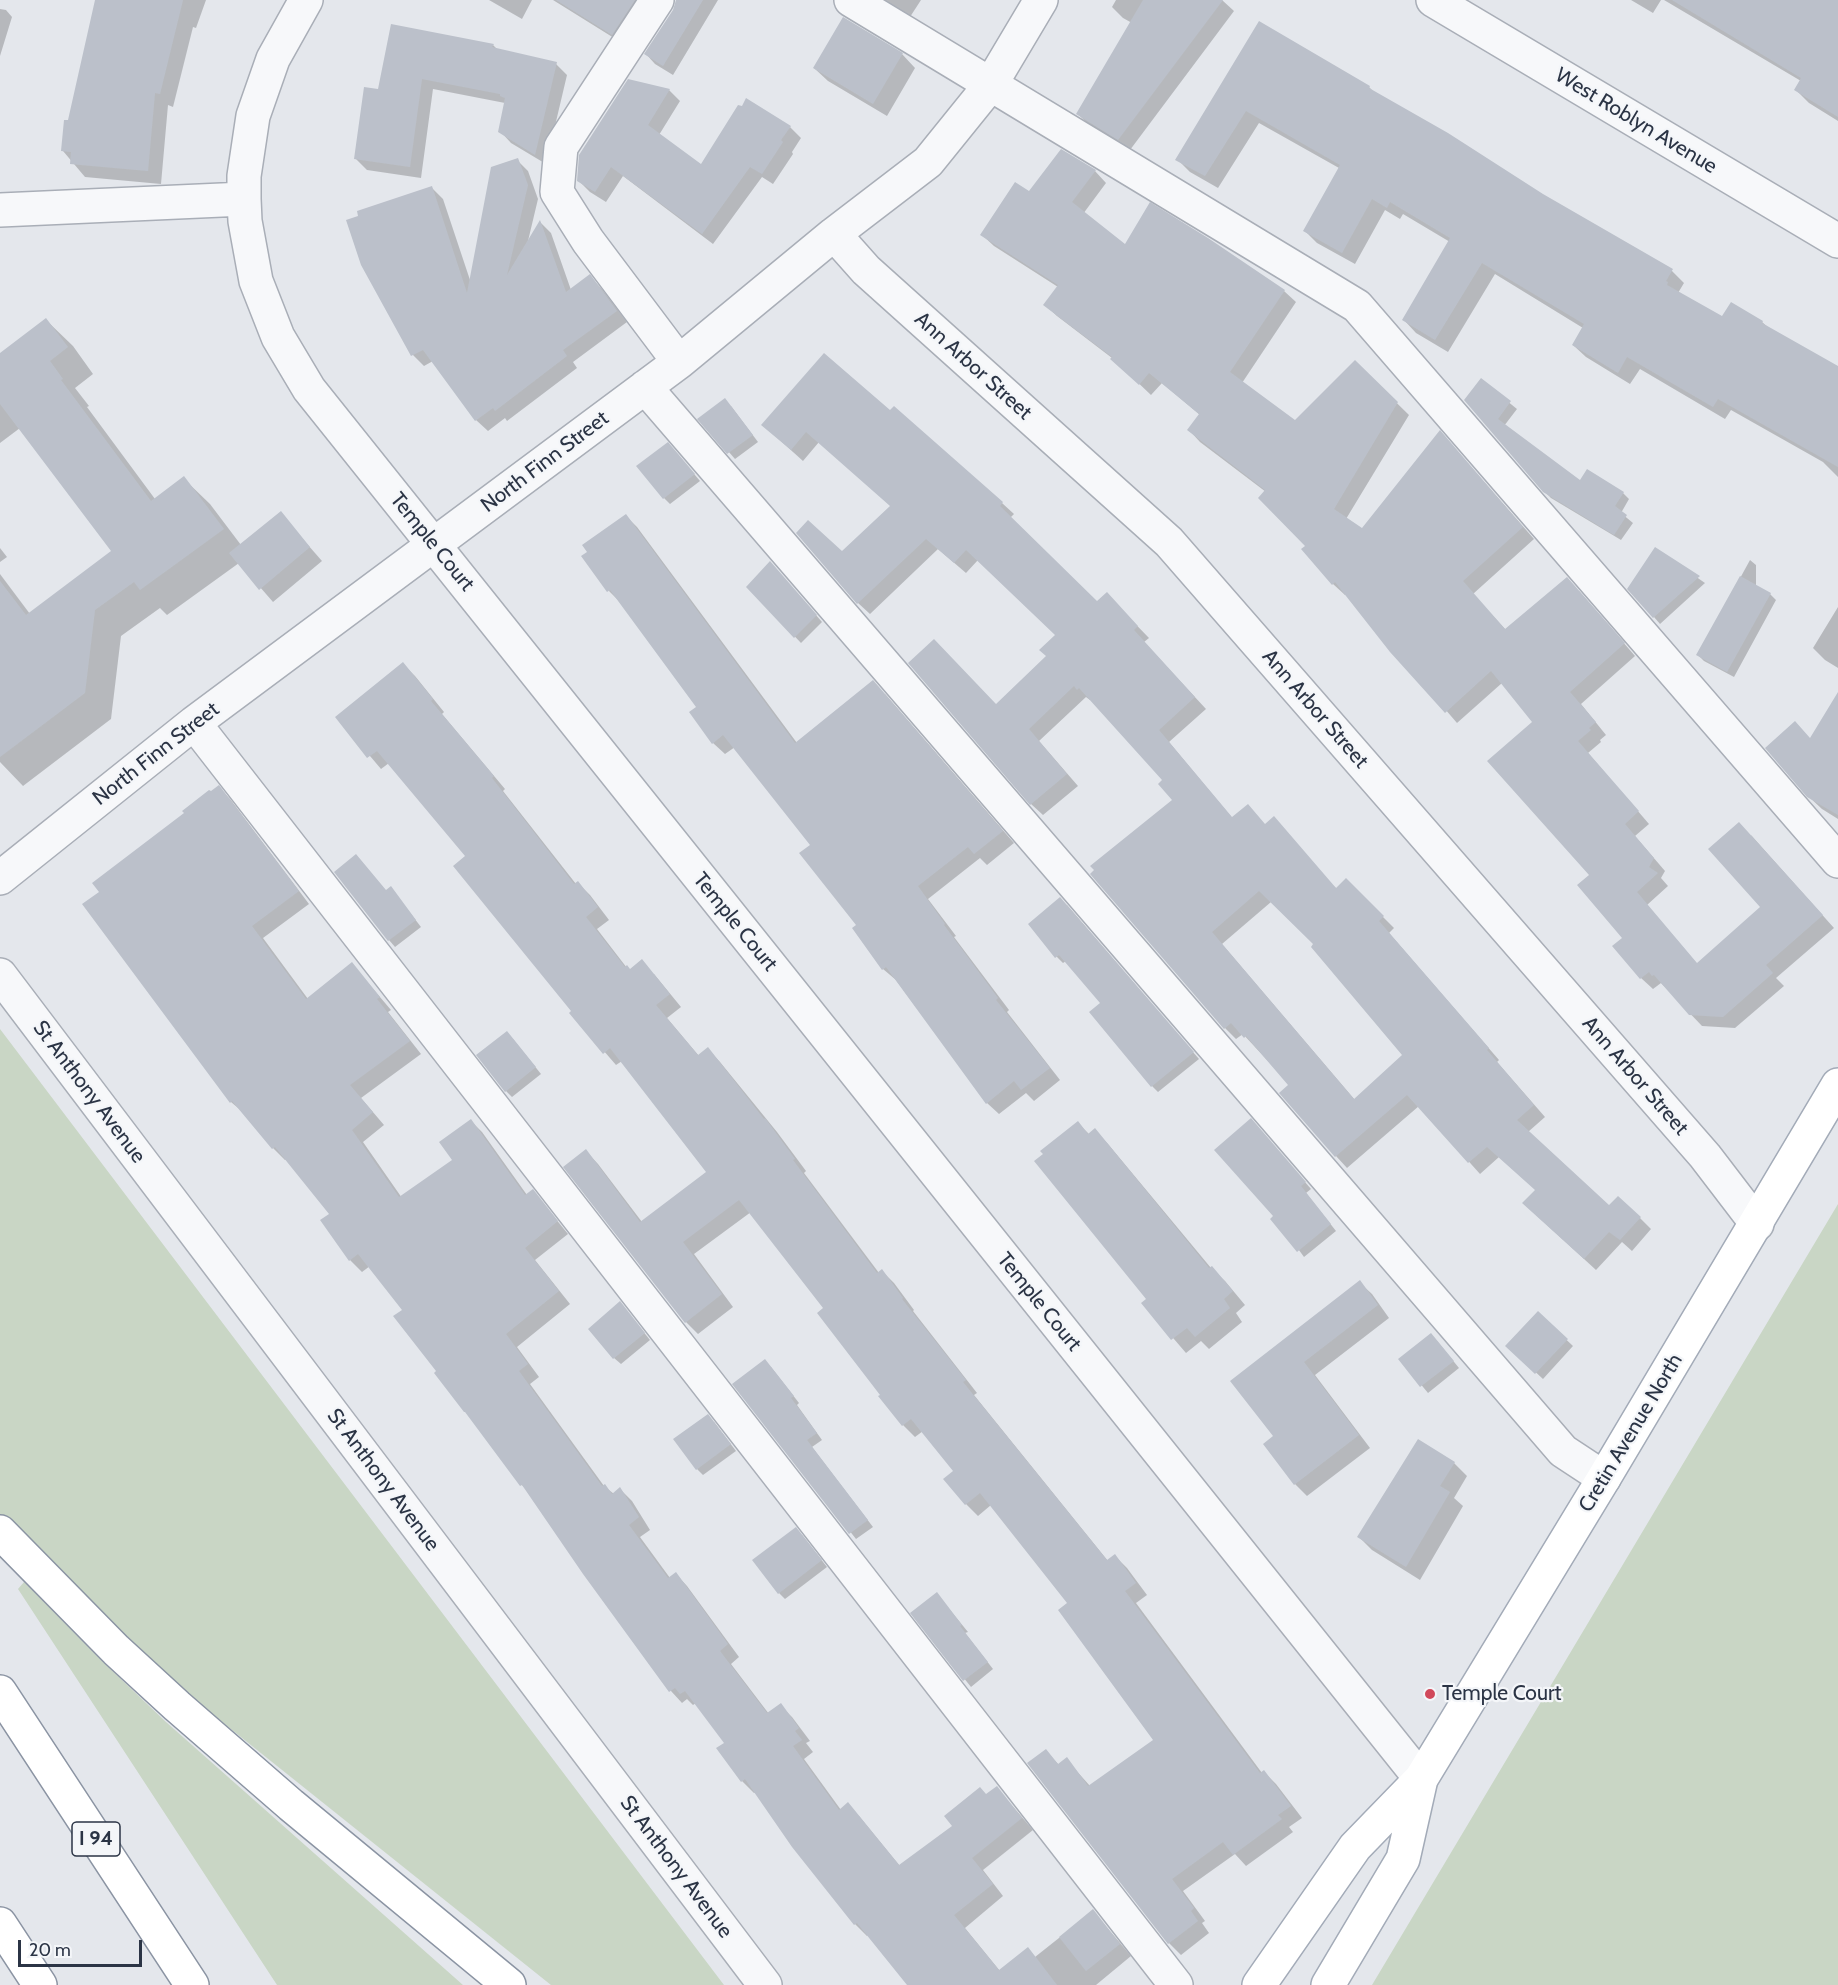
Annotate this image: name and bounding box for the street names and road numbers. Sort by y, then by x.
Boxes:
street label: West Roblyn Avenue [1551,63,1721,179]
street label: Ann Arbor Street [909,307,1037,425]
street label: North Finn Street [476,406,614,518]
street label: Temple Court [385,488,479,596]
street label: Ann Arbor Street [1257,644,1373,774]
street label: North Finn Street [88,697,224,811]
street label: Temple Court [688,868,782,976]
street label: Ann Arbor Street [1577,1011,1693,1141]
street label: St Anthony Avenue [27,1016,151,1168]
street label: Temple Court [992,1248,1086,1356]
street label: Cretin Avenue North [1574,1349,1688,1517]
street label: St Anthony Avenue [321,1404,445,1556]
street label: St Anthony Avenue [614,1791,738,1943]
road number: I 94 [72,1822,120,1856]

